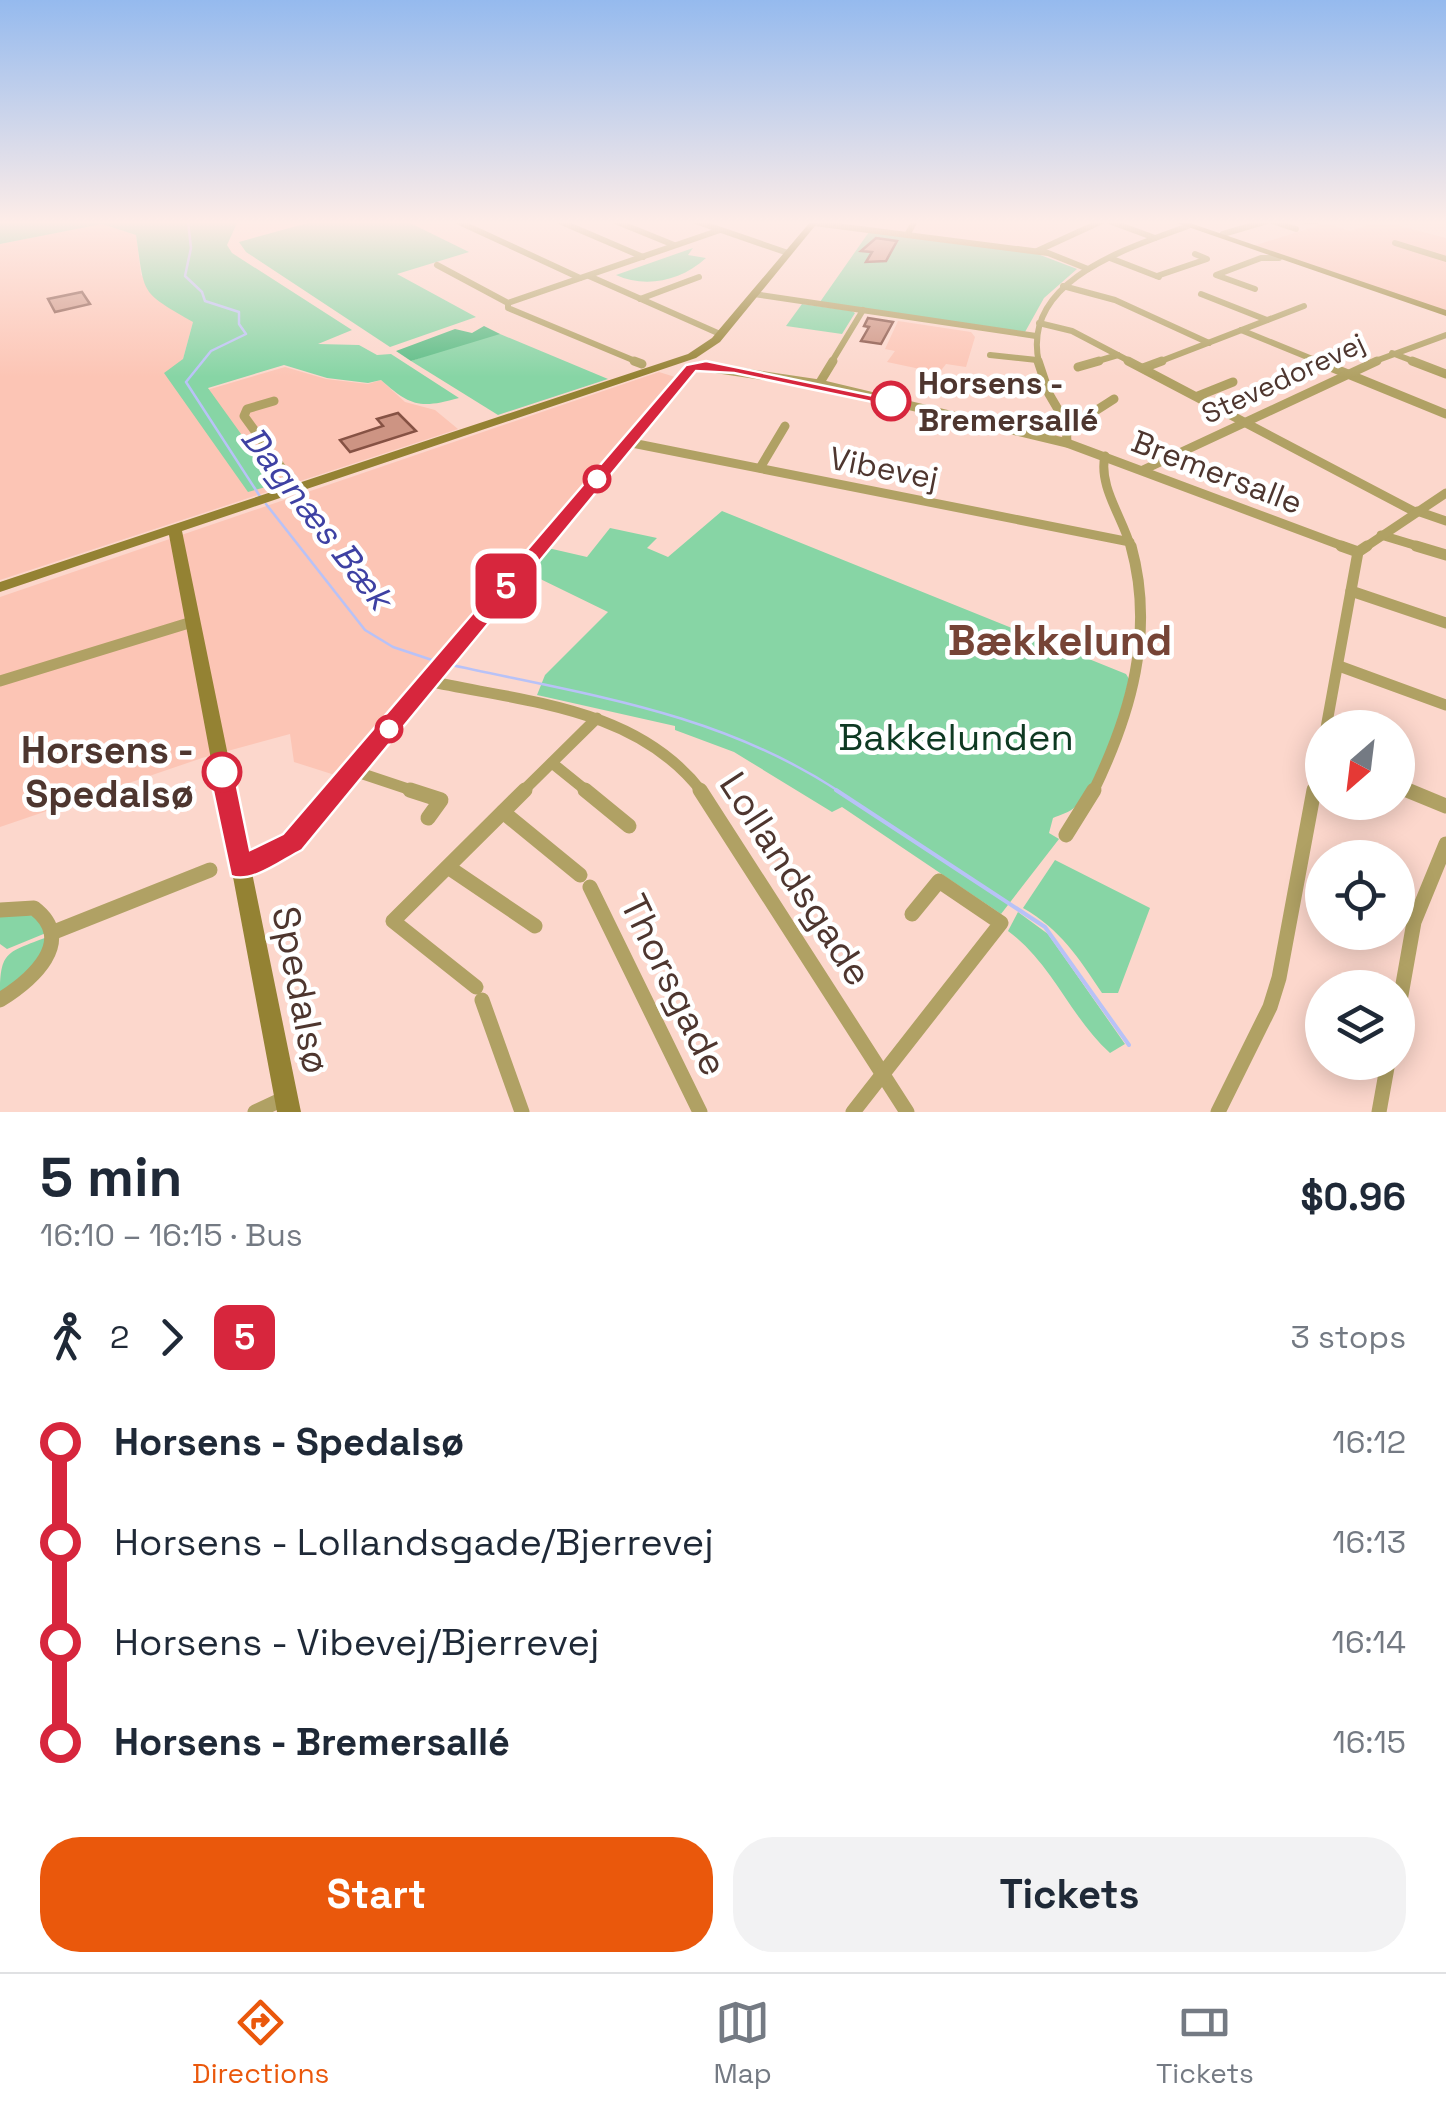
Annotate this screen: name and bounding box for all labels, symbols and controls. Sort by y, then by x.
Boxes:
street label: Stevedorevej [1196,324,1370,432]
place label: Horsens - Bremersallé [918,363,1099,440]
marker: Horsens - Bremersallé [872,382,910,420]
water label: Dagnæs Bæk [232,417,405,622]
street label: Bremersalle [1126,421,1308,523]
street label: Vibevej [826,438,942,498]
unlabelled marker [584,466,610,492]
line badge: 5 [474,554,538,618]
text: 5 [495,564,517,608]
district label: Bækkelund [948,614,1172,667]
north arrow [1305,710,1415,820]
map controls [1305,710,1415,1080]
park label: Bakkelunden [838,713,1074,761]
unlabelled marker [376,716,402,742]
place label: Horsens - Spedalsø [21,726,194,818]
marker: Horsens - Spedalsø [203,753,241,791]
street label: Lollandsgade [709,763,883,995]
button: locate [1305,840,1415,950]
street label: Thorsgade [610,886,738,1084]
street label: Spedalsø [261,902,341,1078]
button: layers [1305,970,1415,1080]
text: 5 min [40,1142,182,1212]
text: $0.96 [1301,1173,1406,1221]
text: 16:10 – 16:15 · Bus [40,1215,303,1255]
icon: walk [40,1310,95,1365]
icon: forward [144,1310,199,1365]
text: 5 [234,1315,255,1359]
text: 2 [110,1317,129,1357]
text: 3 stops [1291,1317,1406,1357]
text: Horsens - Spedalsø [114,1418,464,1466]
text: 16:12 [1332,1422,1406,1462]
text: Horsens - Lollandsgade/Bjerrevej [114,1518,714,1566]
text: 16:13 [1332,1522,1406,1562]
text: Horsens - Vibevej/Bjerrevej [114,1618,599,1666]
text: 16:14 [1332,1622,1406,1662]
text: Horsens - Bremersallé [114,1718,510,1766]
text: 16:15 [1332,1722,1406,1762]
button: Start [40,1837,713,1952]
button: Tickets [733,1837,1406,1952]
tab: Directions [192,1995,329,2091]
tab: Map [714,1995,772,2091]
tab: Tickets [1156,1995,1254,2091]

